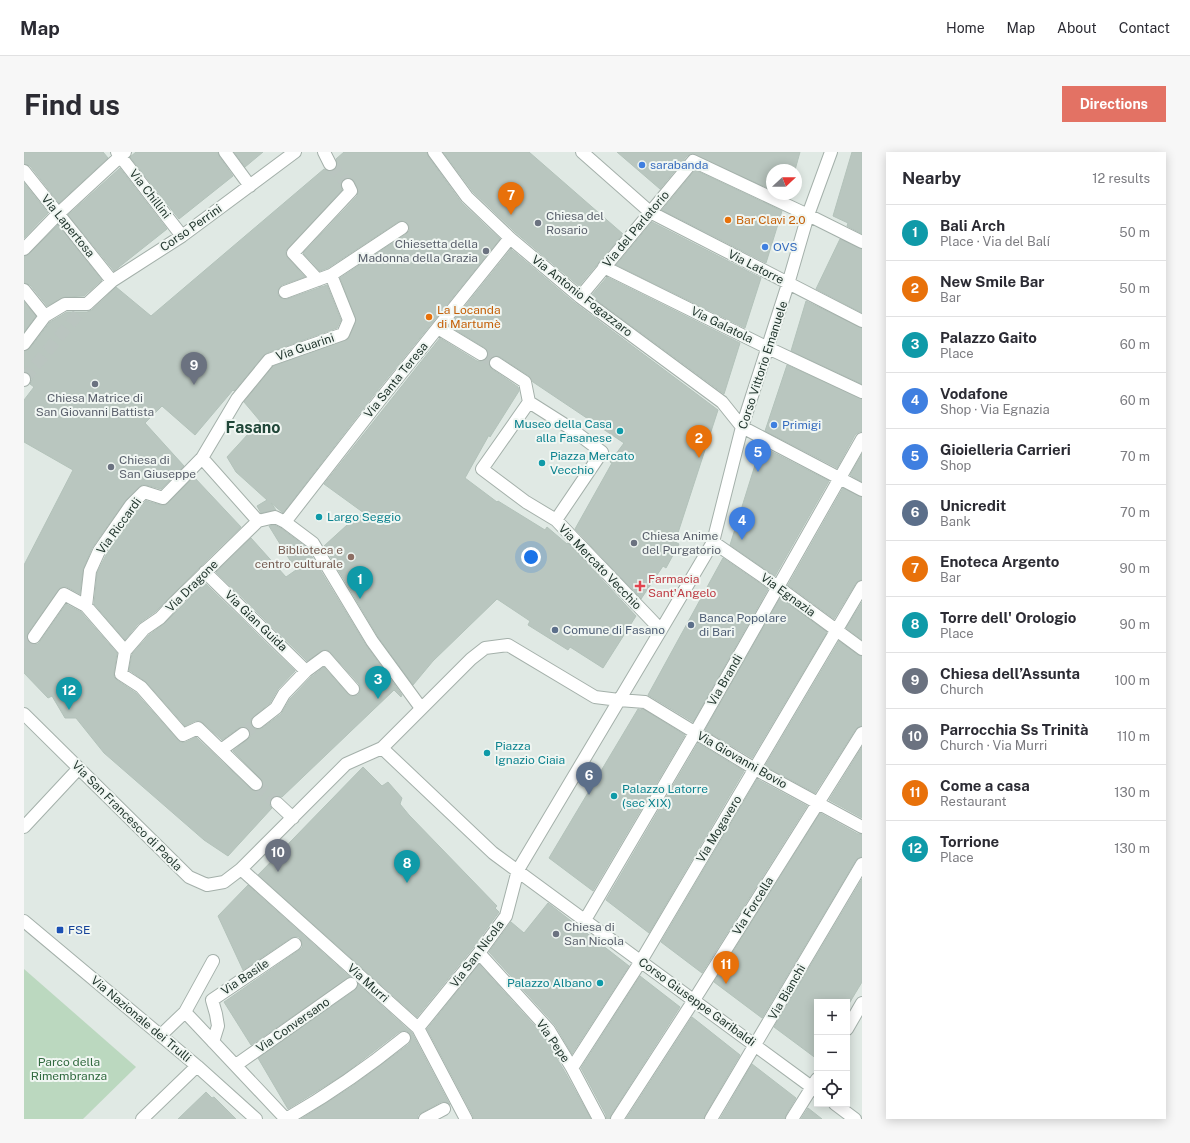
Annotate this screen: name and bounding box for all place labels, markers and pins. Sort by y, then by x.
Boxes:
place label: sarabanda [650,158,708,172]
marker: sarabanda [637,160,647,170]
pin: 7 [498,182,524,215]
place label: Chiesa del Rosario [546,209,604,237]
place label: Bar Clavi 2.0 [736,213,806,227]
marker: Bar Clavi 2.0 [723,215,733,225]
marker: Chiesa del Rosario [533,218,543,228]
place label: Chiesetta della Madonna della Grazia [358,237,478,265]
place label: OVS [773,240,798,254]
marker: OVS [760,242,770,252]
marker: Chiesetta della Madonna della Grazia [481,246,491,256]
place label: La Locanda di Martumè [437,303,501,331]
marker: La Locanda di Martumè [424,312,434,322]
pin: 9 [181,352,207,385]
marker: Chiesa Matrice di San Giovanni Battista [90,379,100,389]
place label: Chiesa Matrice di San Giovanni Battista [36,391,154,419]
place label: Museo della Casa alla Fasanese [514,417,612,445]
place label: Primigi [782,418,821,432]
marker: Primigi [769,420,779,430]
pin: 2 [686,425,712,458]
marker: Museo della Casa alla Fasanese [615,426,625,436]
pin: 5 [745,439,771,472]
place label: Piazza Mercato Vecchio [550,449,635,477]
place label: Chiesa di San Giuseppe [119,453,196,481]
marker: Piazza Mercato Vecchio [537,458,547,468]
marker: Chiesa di San Giuseppe [106,462,116,472]
pin: 4 [729,507,755,540]
place label: Largo Seggio [327,510,401,524]
marker: Largo Seggio [314,512,324,522]
place label: Chiesa Anime del Purgatorio [642,529,721,557]
marker: Chiesa Anime del Purgatorio [629,538,639,548]
place label: Biblioteca e centro culturale [255,543,343,571]
marker: Biblioteca e centro culturale [346,552,356,562]
pin: 1 [347,566,373,599]
place label: Farmacia Sant'Angelo [648,572,717,600]
marker: Farmacia Sant'Angelo [635,581,645,591]
place label: Banca Popolare di Bari [699,611,787,639]
marker: Banca Popolare di Bari [686,620,696,630]
place label: Comune di Fasano [563,623,665,637]
marker: Comune di Fasano [550,625,560,635]
pin: 3 [365,666,391,699]
pin: 12 [56,677,82,710]
place label: Piazza Ignazio Ciaia [495,739,565,767]
marker: Piazza Ignazio Ciaia [482,748,492,758]
pin: 6 [576,762,602,795]
place label: Palazzo Latorre (sec XIX) [622,782,708,810]
marker: Palazzo Latorre (sec XIX) [609,791,619,801]
pin: 10 [265,839,291,872]
pin: 8 [394,850,420,883]
place label: Chiesa di San Nicola [564,920,624,948]
place label: FSE [68,923,90,937]
marker: FSE [55,925,65,935]
marker: Chiesa di San Nicola [551,929,561,939]
pin: 11 [713,951,739,984]
place label: Palazzo Albano [507,976,592,990]
marker: Palazzo Albano [595,978,605,988]

